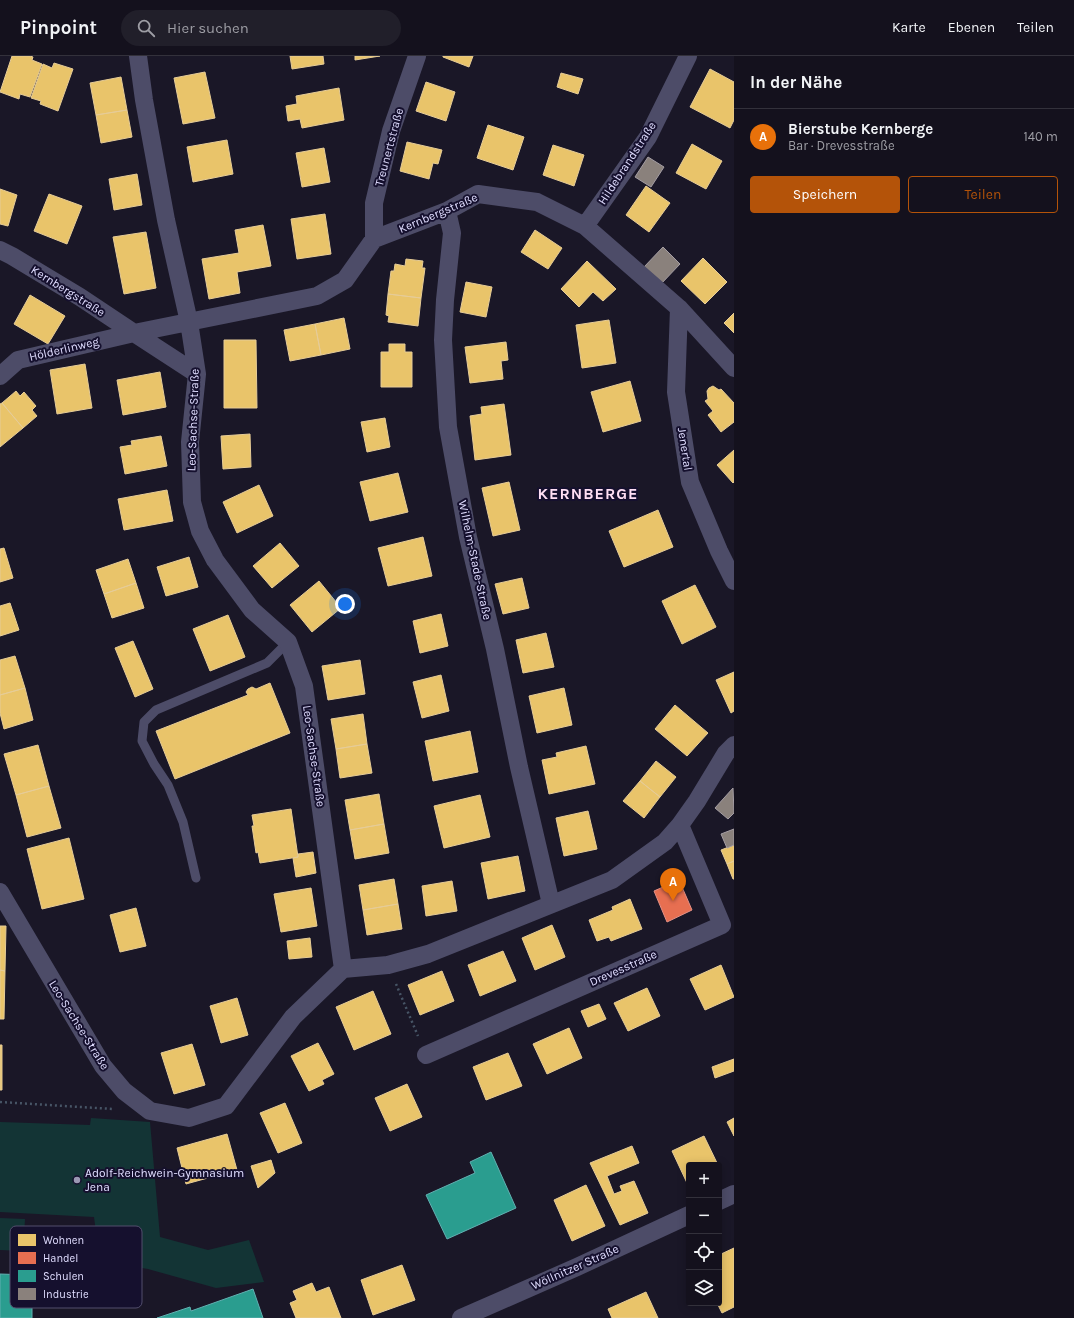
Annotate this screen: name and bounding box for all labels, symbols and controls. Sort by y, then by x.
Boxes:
search box [121,10,401,46]
text: Pinpoint [20,17,97,39]
icon: search [135,17,157,39]
text: Hier suchen [167,19,249,37]
text: Karte [892,19,926,36]
text: Ebenen [948,19,995,36]
text: Teilen [1017,19,1054,36]
text: In der Nähe [750,72,842,92]
street label: Treunertstraße [372,106,406,188]
street label: Hildebrandstraße [595,119,659,207]
text: Bierstube Kernberge [788,120,933,138]
text: A [759,129,767,144]
text: 140 m [1023,129,1058,144]
text: Bar · Drevesstraße [788,138,895,153]
button: Speichern [750,176,900,213]
button: Teilen [908,176,1058,213]
street label: Kernbergstraße [396,190,480,236]
street label: Kernbergstraße [28,263,108,319]
street label: Hölderlinweg [28,334,101,364]
street label: Leo-Sachse-Straße [184,368,202,472]
street label: Jenertal [675,427,695,471]
district label: KERNBERGE [538,484,638,503]
street label: Wilhelm-Stade-Straße [455,499,495,621]
your location [335,594,355,614]
street label: Leo-Sachse-Straße [300,704,328,808]
pin: A [660,868,686,901]
street label: Drevesstraße [587,947,659,989]
street label: Leo-Sachse-Straße [46,978,112,1072]
map controls [686,1162,722,1306]
button: + [686,1162,722,1198]
place label: Adolf-Reichwein-Gymnasium Jena [85,1166,244,1194]
marker: Adolf-Reichwein-Gymnasium Jena [72,1175,82,1185]
button: − [686,1198,722,1234]
legend [10,1226,142,1308]
text: Wohnen [43,1234,84,1247]
button: locate [686,1234,722,1270]
street label: Wöllnitzer Straße [529,1241,621,1293]
text: Handel [43,1252,78,1265]
text: Schulen [43,1270,84,1283]
button: layers [686,1270,722,1306]
text: Industrie [43,1288,89,1301]

